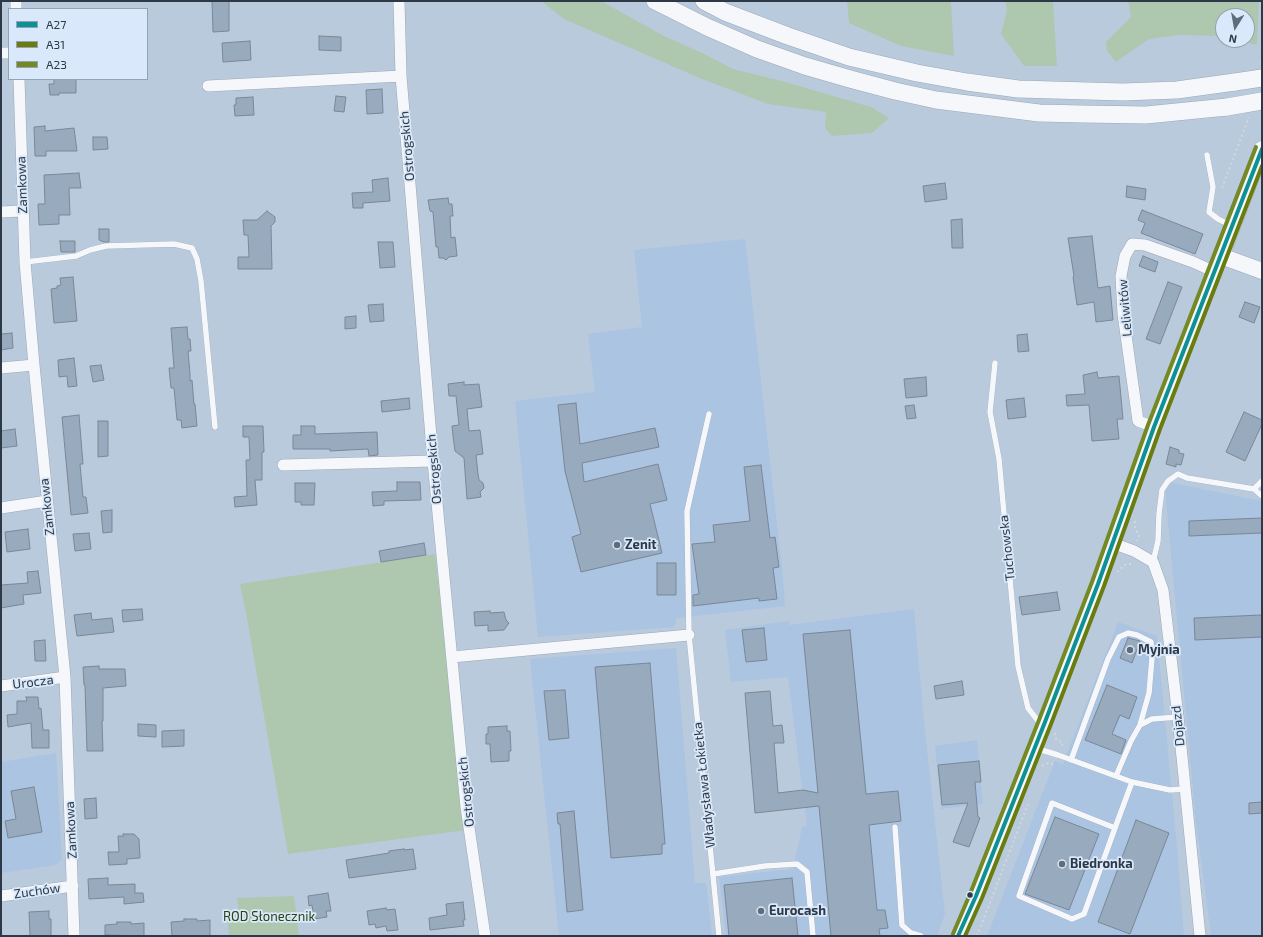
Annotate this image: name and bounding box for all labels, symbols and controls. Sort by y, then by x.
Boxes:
legend [8,8,148,80]
north arrow [1215,8,1255,48]
text: A27 [46,17,66,31]
text: N [1228,32,1238,46]
text: A31 [46,37,65,51]
text: A23 [46,57,67,71]
street label: Ostrogskich [396,110,418,182]
street label: Zamkowa [13,156,31,214]
street label: Leliwitów [1115,279,1135,337]
street label: Ostrogskich [423,433,445,505]
street label: Zamkowa [36,478,58,536]
street label: Tuchowska [996,514,1018,582]
place label: Zenit [625,537,657,553]
marker: Zenit [612,540,622,550]
place label: Myjnia [1138,642,1180,658]
marker: Myjnia [1125,645,1135,655]
street label: Urocza [12,672,54,692]
street label: Dojazd [1168,705,1188,747]
street label: Władysława Łokietka [690,721,718,849]
street label: Ostrogskich [455,756,477,828]
street label: Zamkowa [62,801,80,859]
place label: Biedronka [1070,856,1133,872]
marker: Biedronka [1057,859,1067,869]
street label: Zuchów [13,880,61,902]
unlabelled marker [965,890,975,900]
place label: Eurocash [769,903,826,919]
marker: Eurocash [756,906,766,916]
park label: ROD Słonecznik [223,909,315,925]

